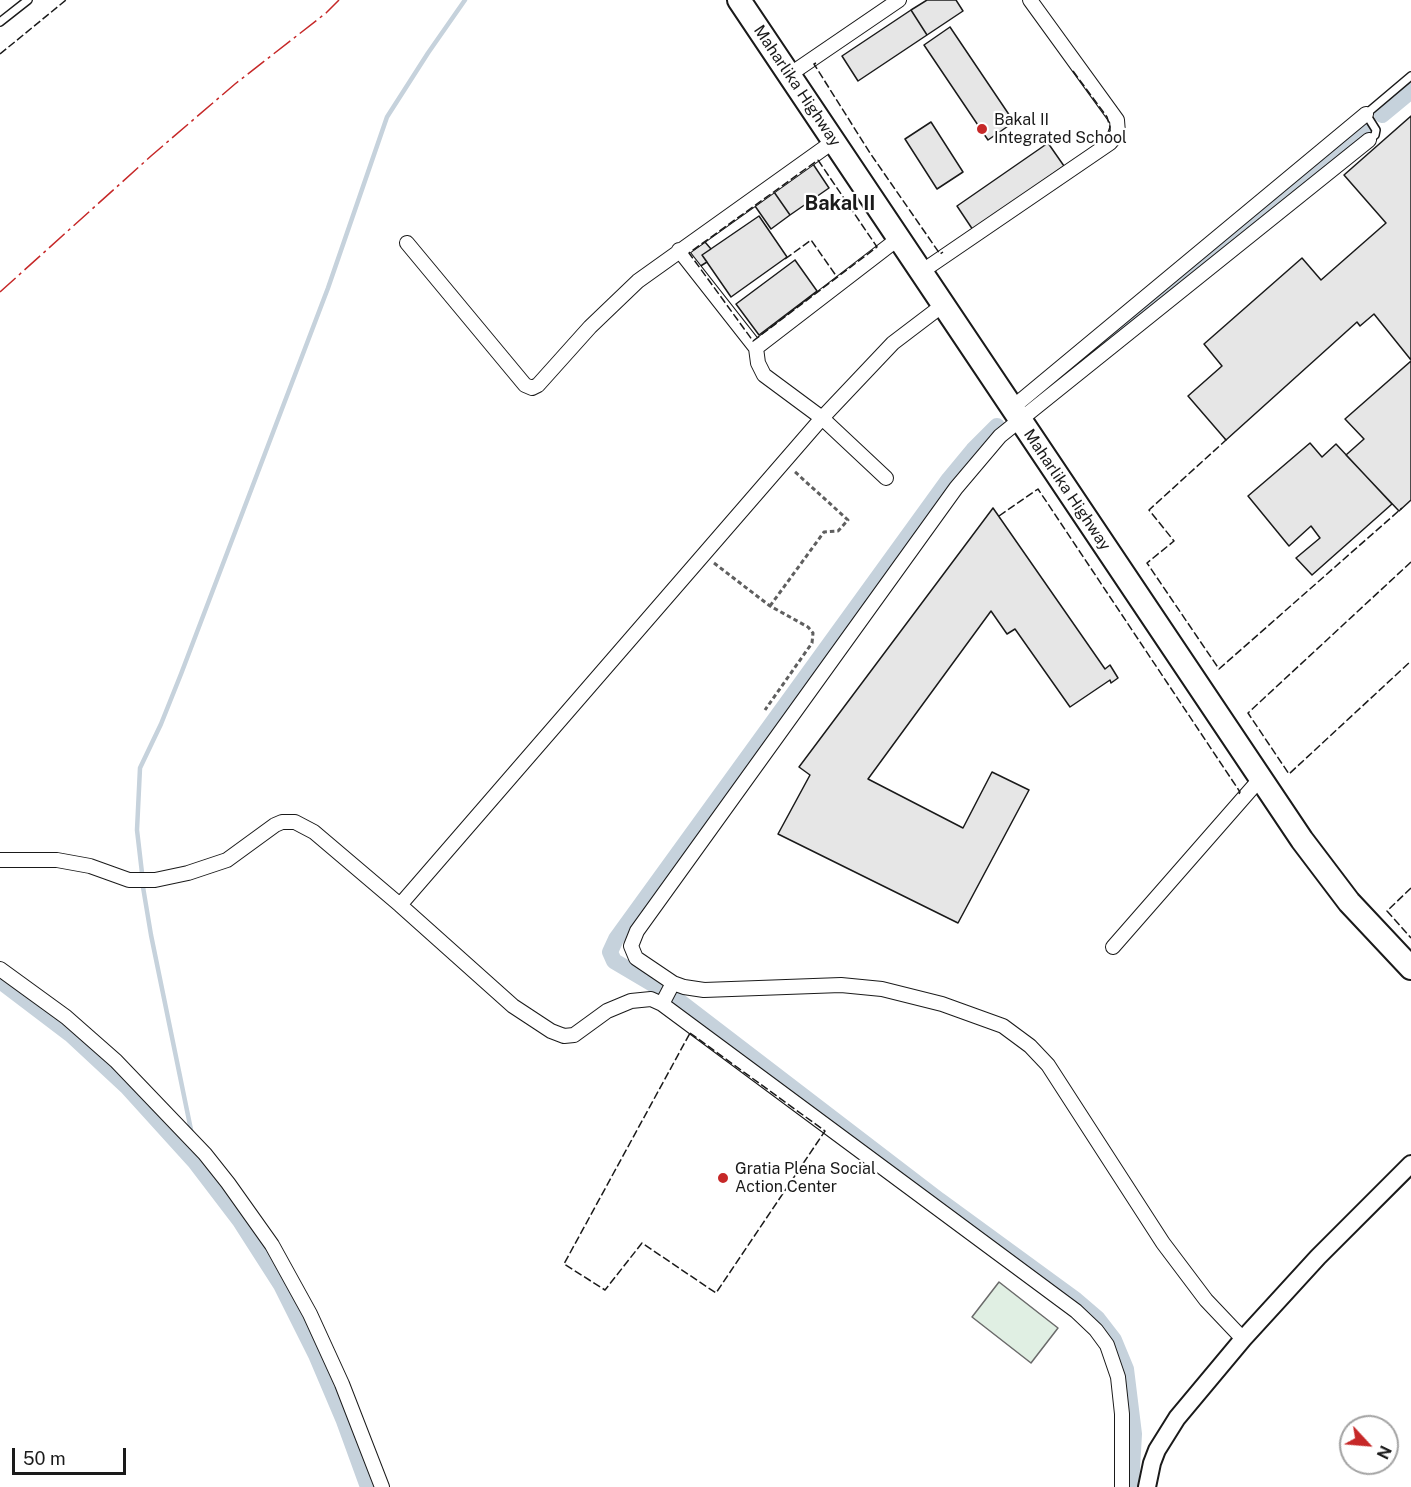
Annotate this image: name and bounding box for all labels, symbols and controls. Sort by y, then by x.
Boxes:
street label: Maharlika Highway [749,22,845,150]
place label: Bakal II Integrated School [994,110,1127,148]
marker: Bakal II Integrated School [975,122,989,136]
district label: Bakal II [805,192,875,216]
street label: Maharlika Highway [1019,426,1115,554]
place label: Gratia Plena Social Action Center [735,1159,876,1197]
marker: Gratia Plena Social Action Center [716,1171,730,1185]
north arrow [1339,1415,1399,1475]
scale bar [15,1436,129,1474]
text: N [1373,1442,1395,1462]
text: 50 m [23,1448,66,1469]

